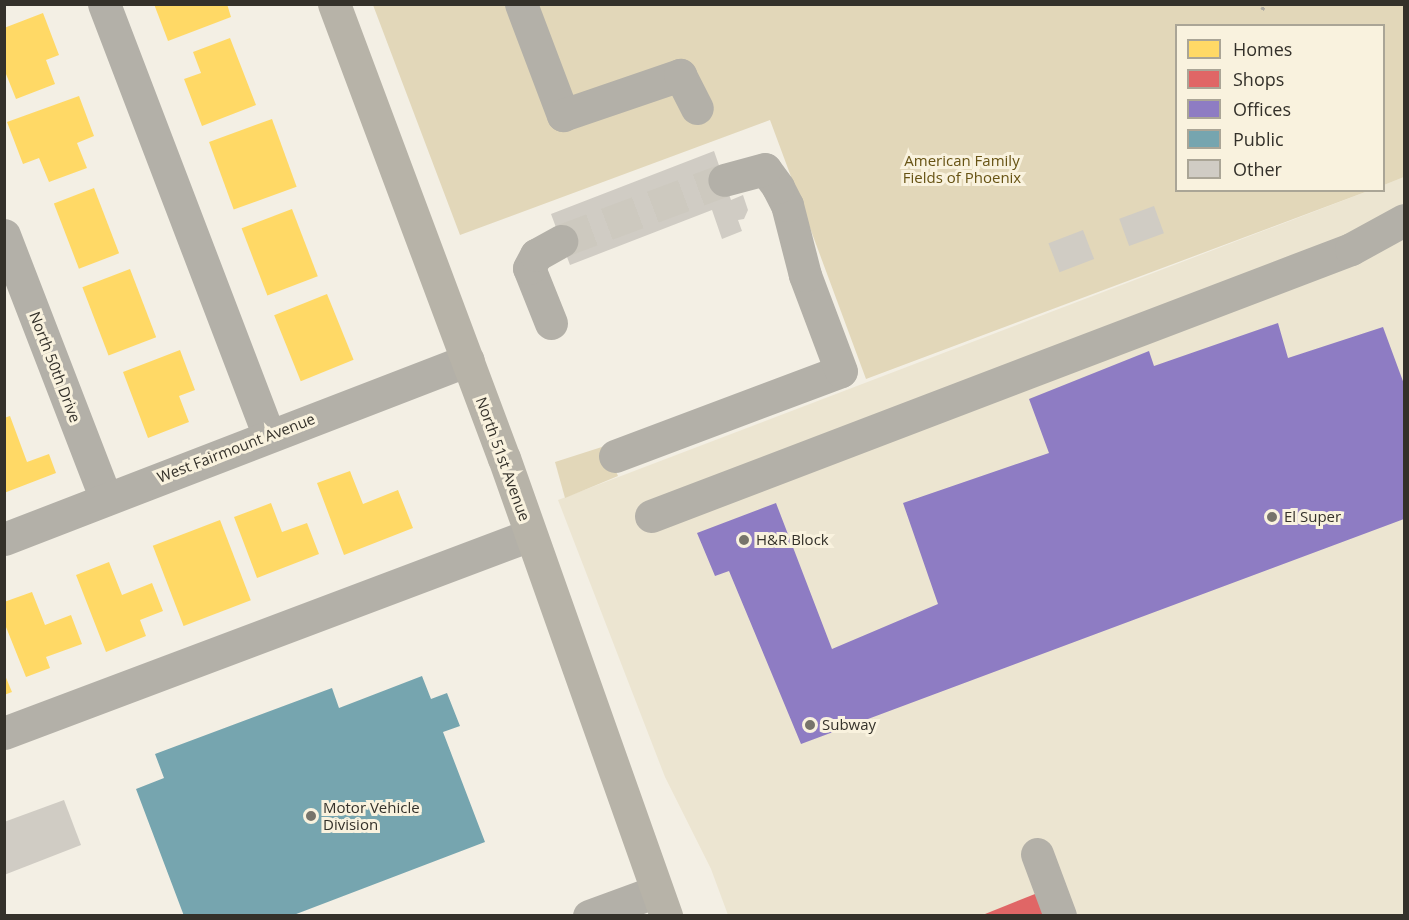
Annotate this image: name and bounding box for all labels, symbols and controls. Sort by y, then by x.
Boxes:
legend [1175,24,1385,192]
text: Homes [1233,37,1292,61]
text: Shops [1233,67,1284,91]
text: Offices [1233,97,1291,121]
text: Public [1233,127,1284,151]
park label: American Family Fields of Phoenix [903,151,1021,186]
text: Other [1233,157,1282,181]
street label: North 50th Drive [26,309,84,425]
street label: North 51st Avenue [472,395,534,523]
street label: West Fairmount Avenue [155,410,317,486]
place label: El Super [1284,508,1341,526]
marker: El Super [1265,510,1279,524]
place label: H&R Block [756,531,829,549]
marker: H&R Block [737,533,751,547]
place label: Subway [822,716,876,734]
marker: Subway [803,718,817,732]
place label: Motor Vehicle Division [323,798,420,833]
marker: Motor Vehicle Division [304,809,318,823]

